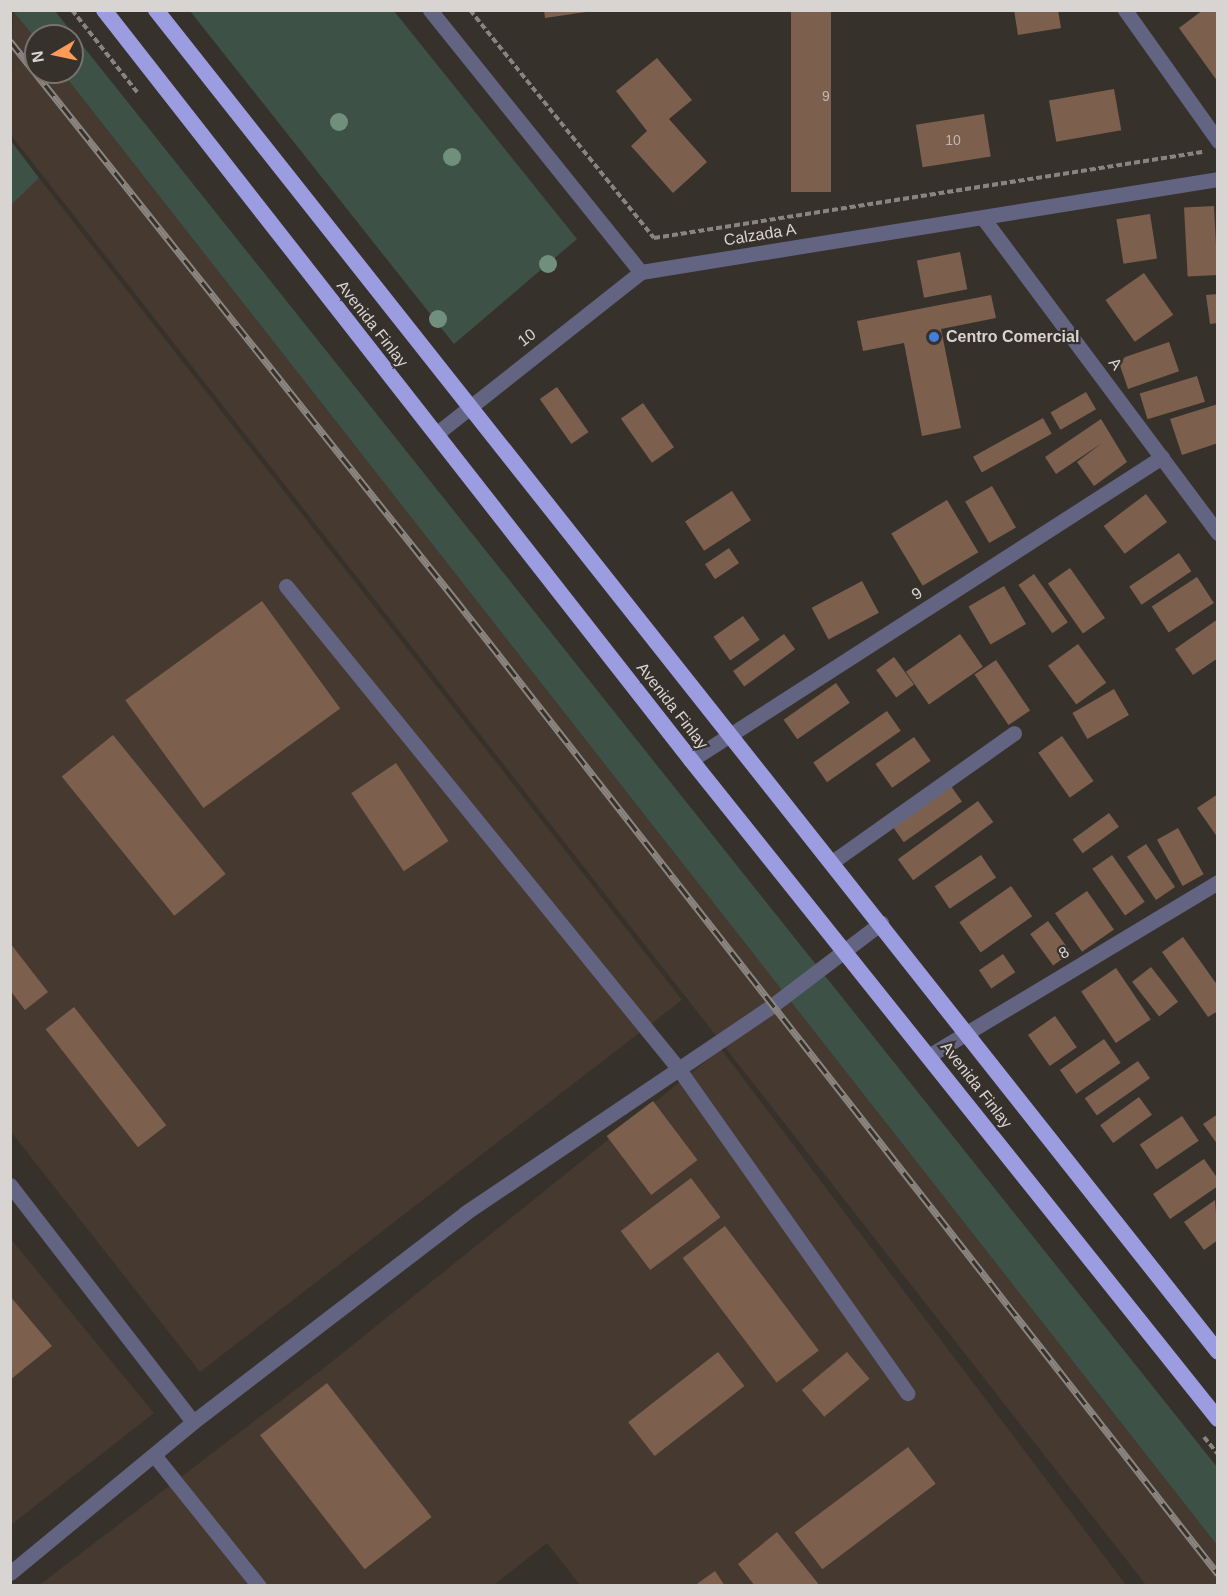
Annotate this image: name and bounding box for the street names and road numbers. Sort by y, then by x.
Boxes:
street label: Calzada A [722,220,798,250]
street label: Avenida Finlay [332,277,412,371]
street label: 10 [514,325,540,351]
street label: A [1104,354,1126,374]
street label: 9 [908,584,926,604]
street label: Avenida Finlay [632,659,712,753]
street label: 8 [1055,942,1073,964]
street label: Avenida Finlay [936,1038,1016,1132]

